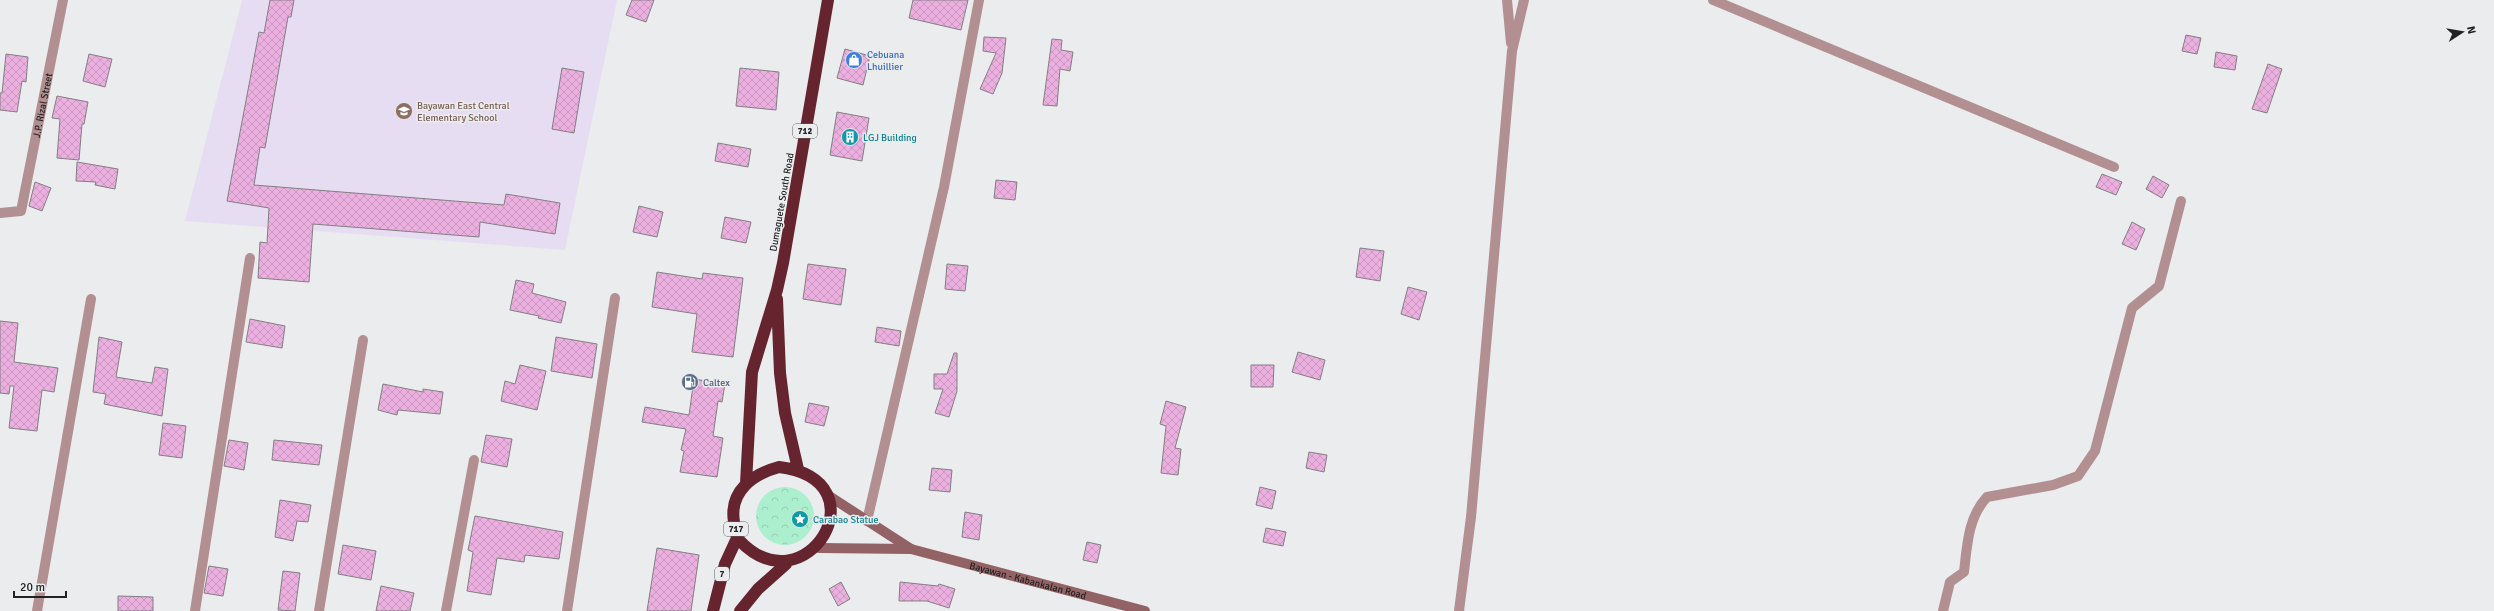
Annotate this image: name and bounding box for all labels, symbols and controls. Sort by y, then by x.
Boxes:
north arrow [2442,12,2482,52]
text: N [2464,25,2478,35]
place label: Cebuana Lhuillier [867,49,904,73]
shop icon: Cebuana Lhuillier [844,50,864,70]
street label: J.P. Rizal Street [31,72,55,139]
place label: Bayawan East Central Elementary School [417,100,510,124]
school or university icon: Bayawan East Central Elementary School [394,101,414,121]
road number: 712 [793,124,817,138]
building icon: LGJ Building [840,127,860,147]
place label: LGJ Building [863,132,917,144]
street label: Dumaguete South Road [767,152,797,252]
fuel station icon: Caltex [680,372,700,392]
place label: Caltex [703,377,730,389]
place icon: Carabao Statue [790,509,810,529]
place label: Carabao Statue [813,514,878,526]
road number: 717 [724,522,748,536]
street label: Bayawan - Kabankalan Road [968,560,1087,602]
road number: 7 [715,567,729,581]
scale bar [14,573,66,599]
text: 20 m [20,580,45,595]

